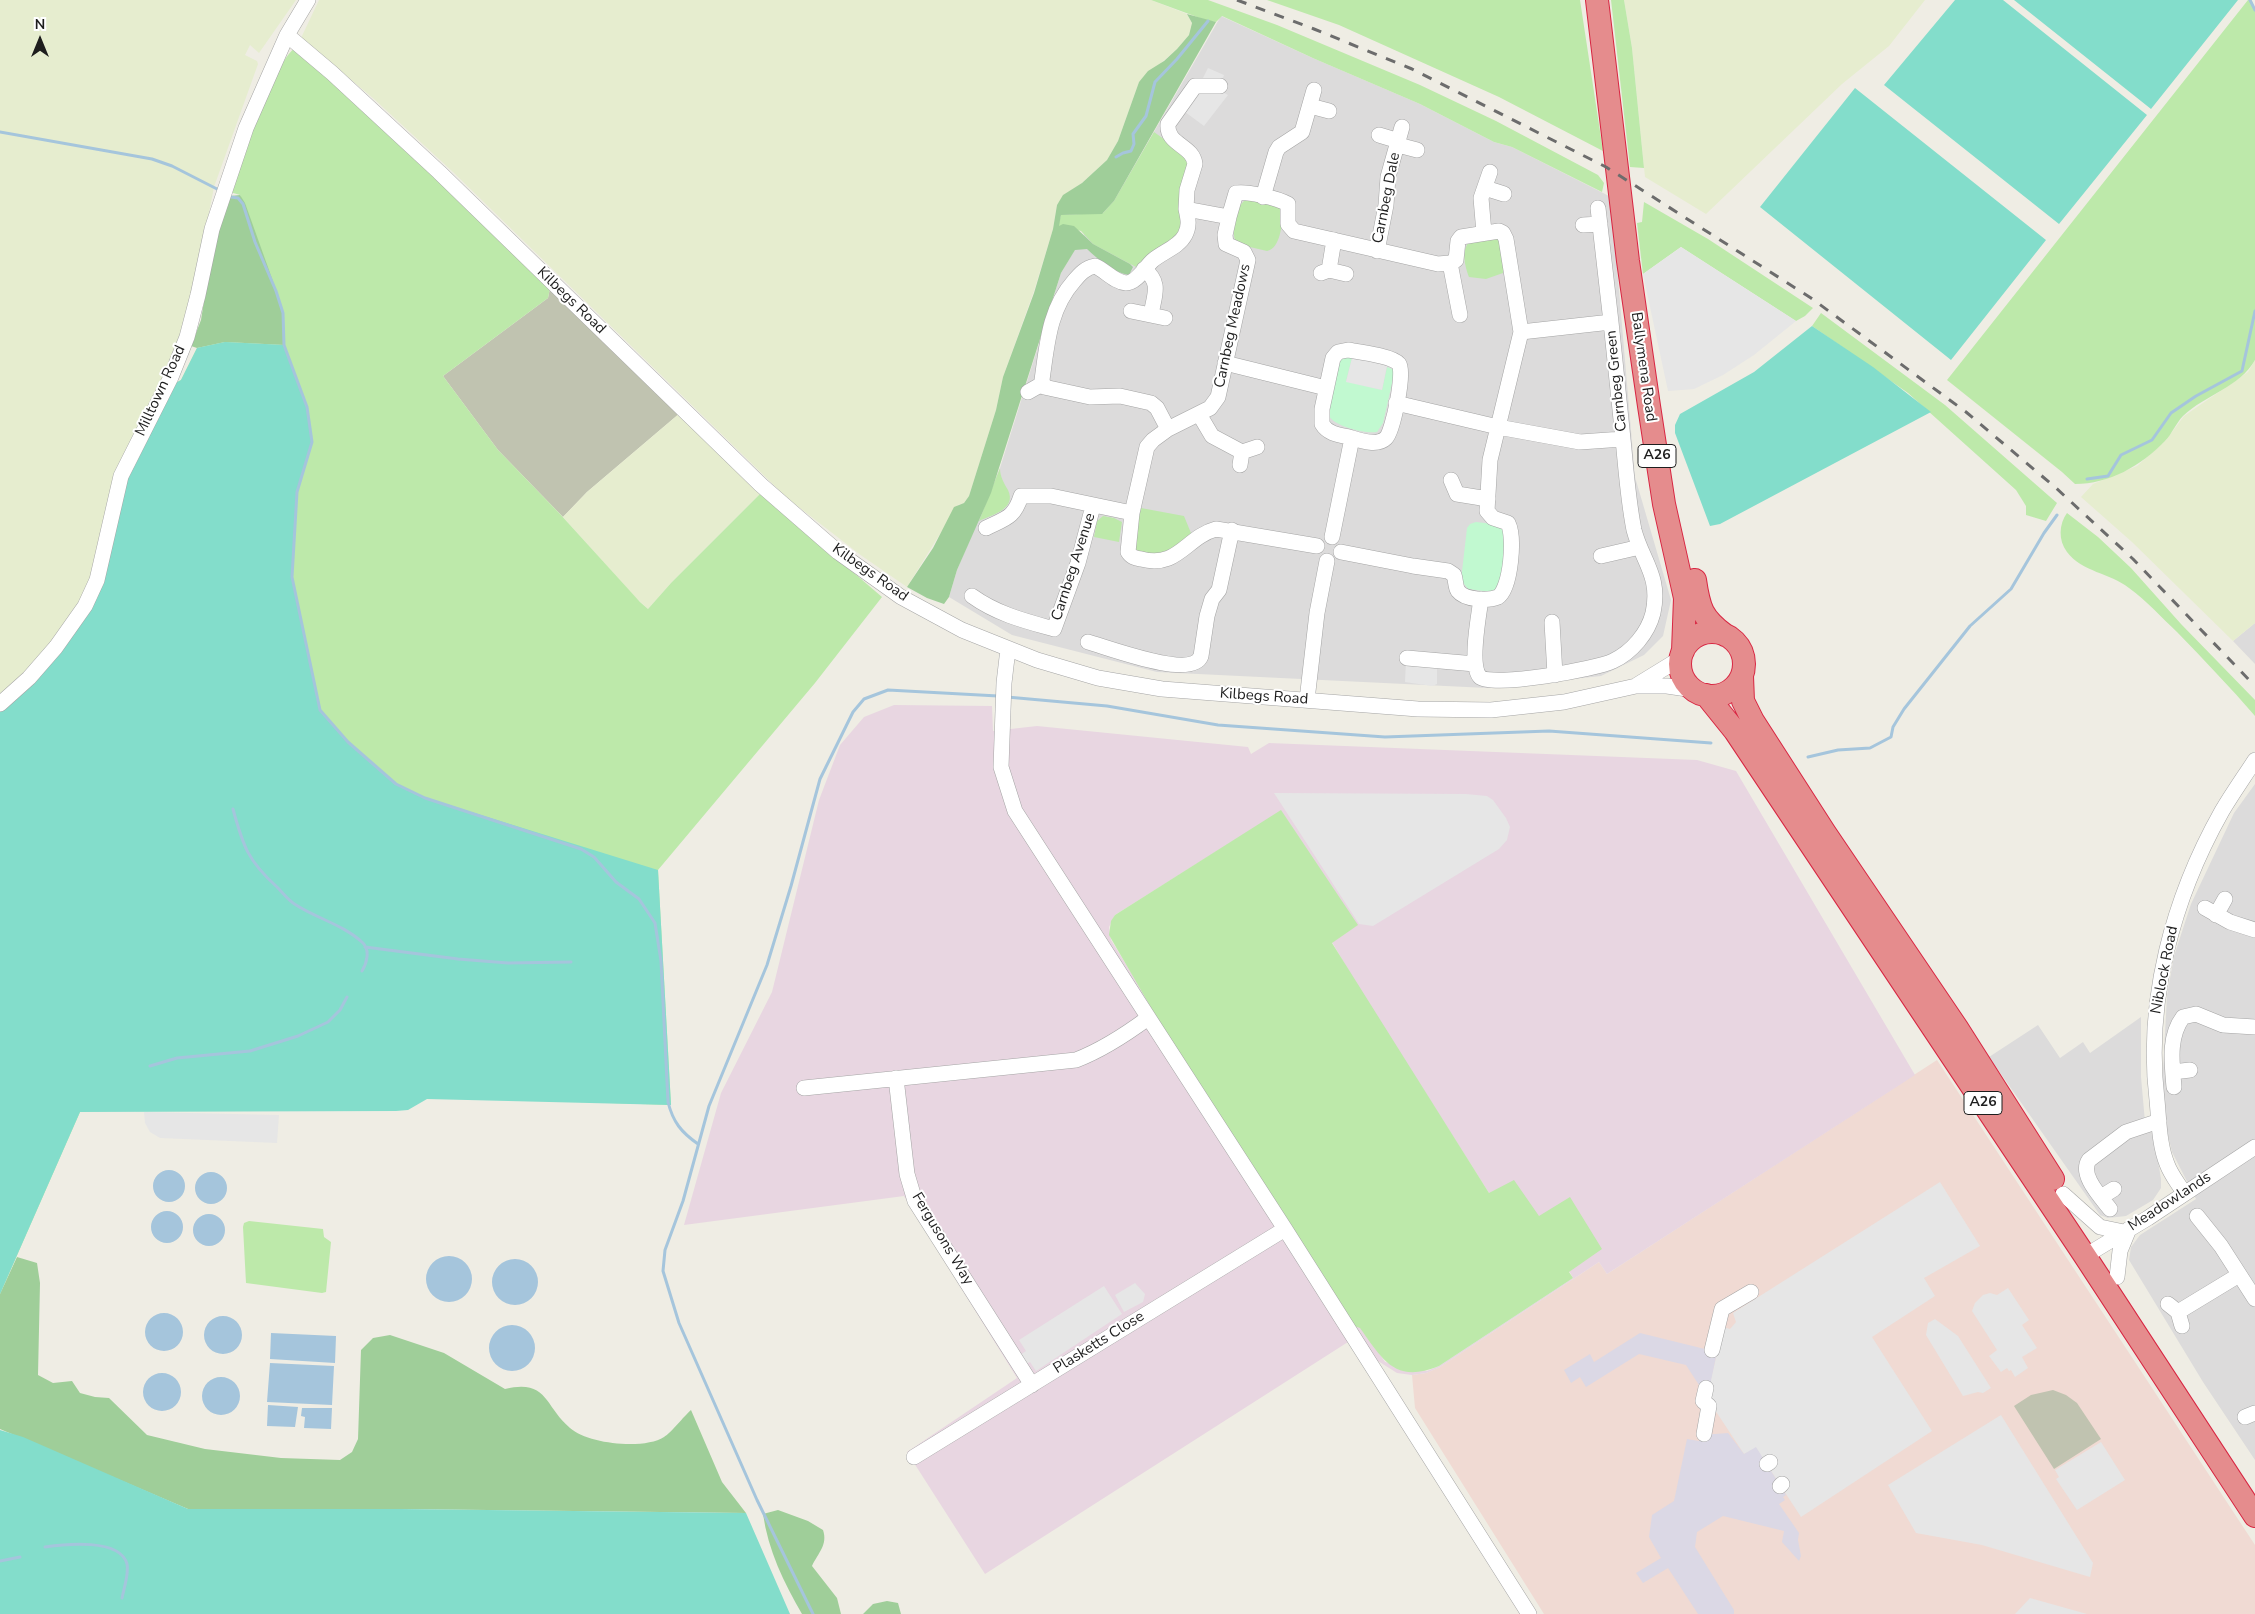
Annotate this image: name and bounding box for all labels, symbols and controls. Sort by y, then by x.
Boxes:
north arrow [15,15,65,65]
text: N [35,15,45,34]
street label: Carnbeg Dale [1369,151,1405,245]
street label: Carnbeg Meadows [1211,262,1255,390]
street label: Kilbegs Road [533,264,609,338]
street label: Ballymena Road [1626,311,1660,423]
street label: Carnbeg Green [1603,329,1631,433]
street label: Milltown Road [132,343,190,439]
road number: A26 [1638,444,1676,468]
street label: Carnbeg Avenue [1048,511,1100,623]
street label: Kilbegs Road [828,540,912,606]
street label: Kilbegs Road [1219,685,1309,709]
street label: Niblock Road [2148,924,2182,1016]
road number: A26 [1964,1092,2002,1114]
street label: Meadowlands [2125,1169,2215,1235]
street label: Fergusons Way [907,1189,977,1289]
street label: Plasketts Close [1050,1308,1148,1378]

